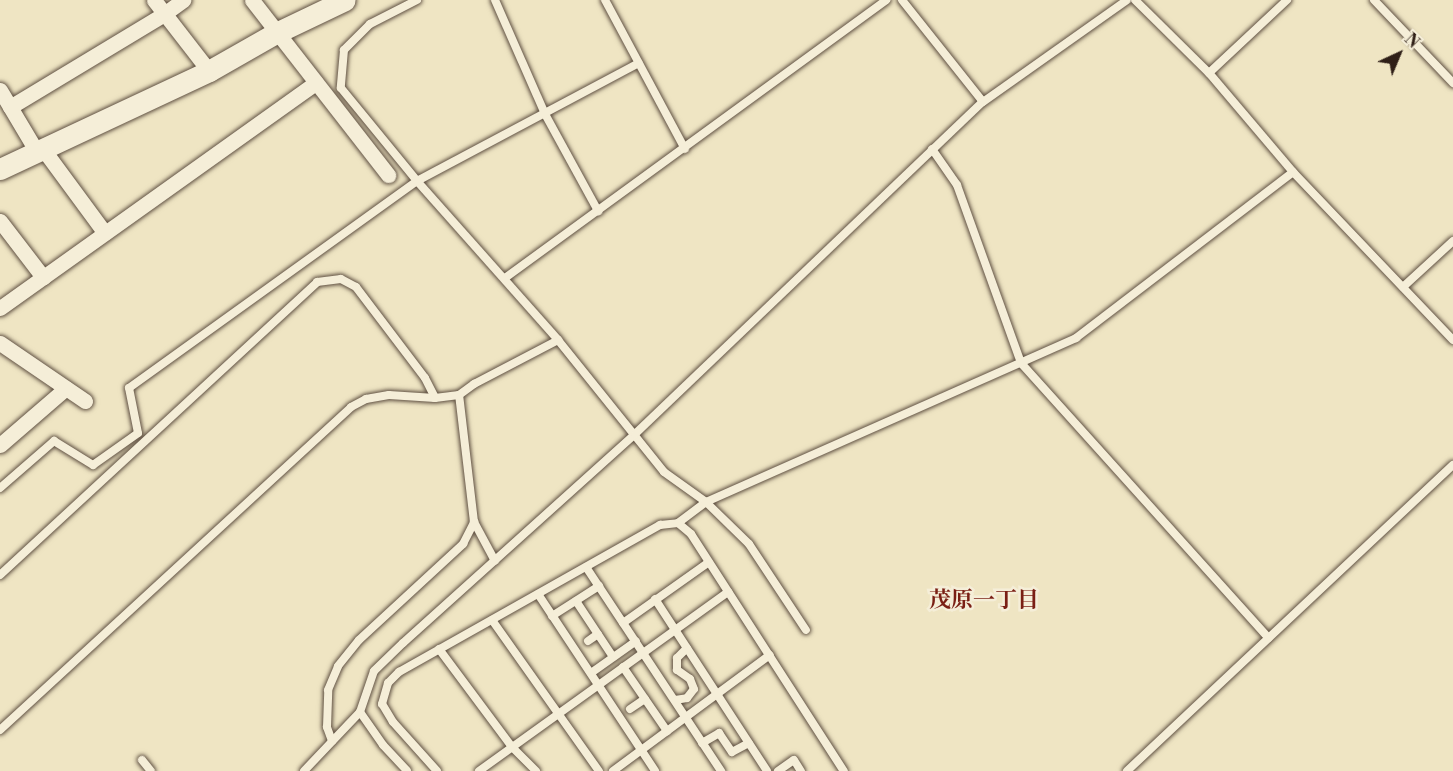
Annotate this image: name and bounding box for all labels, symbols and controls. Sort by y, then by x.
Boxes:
north arrow [1369,24,1429,84]
text: N [1400,29,1423,53]
district label: 茂原一丁目 [929,588,1039,614]

